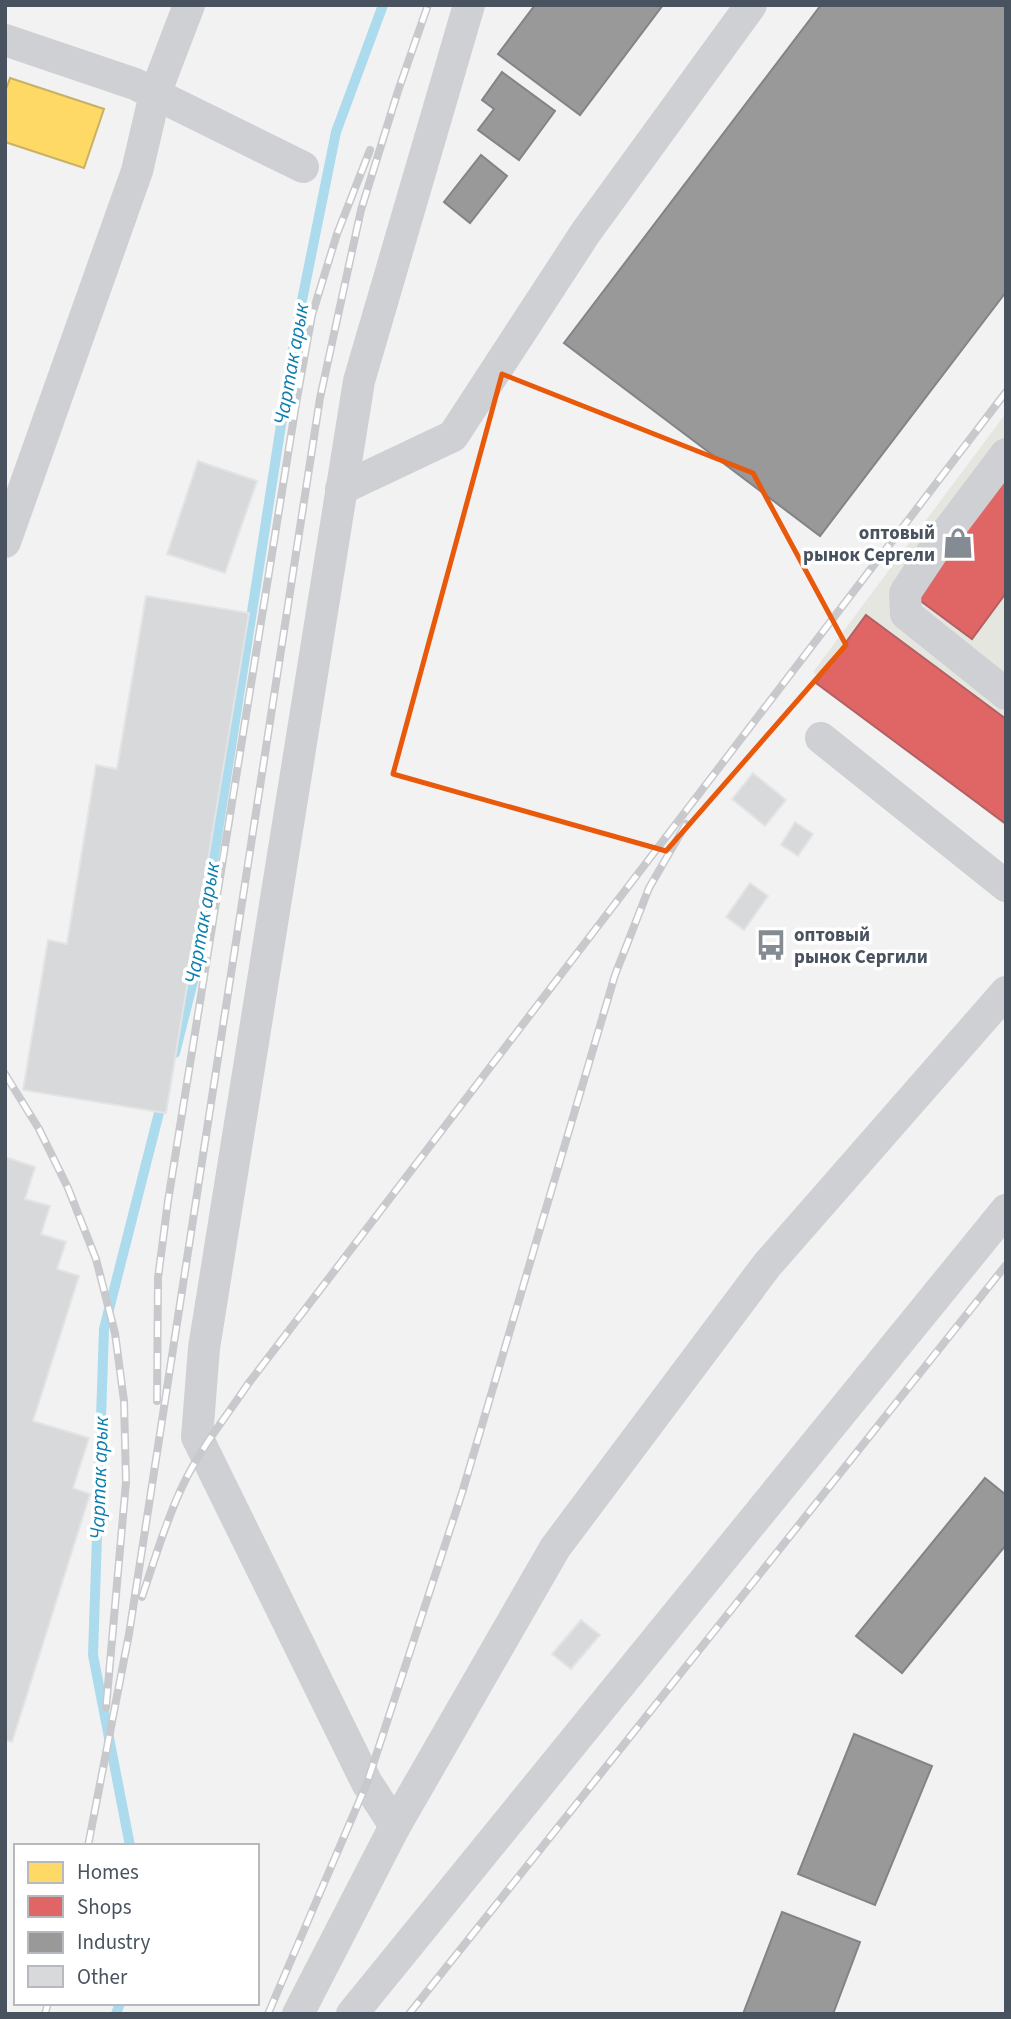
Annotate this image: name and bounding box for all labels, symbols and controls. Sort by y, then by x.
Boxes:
water label: Чартак арык [266,300,317,427]
place label: оптовый рынок Сергели [803,520,935,569]
shop icon: оптовый рынок Сергели [941,526,975,560]
water label: Чартак арык [177,859,228,986]
place label: оптовый рынок Сергили [794,922,928,971]
bus stop icon: оптовый рынок Сергили [754,928,788,962]
water label: Чартак арык [82,1415,116,1540]
legend [14,1844,259,2005]
text: Homes [77,1857,139,1887]
text: Shops [77,1892,132,1922]
text: Industry [77,1927,150,1957]
text: Other [77,1962,128,1992]

